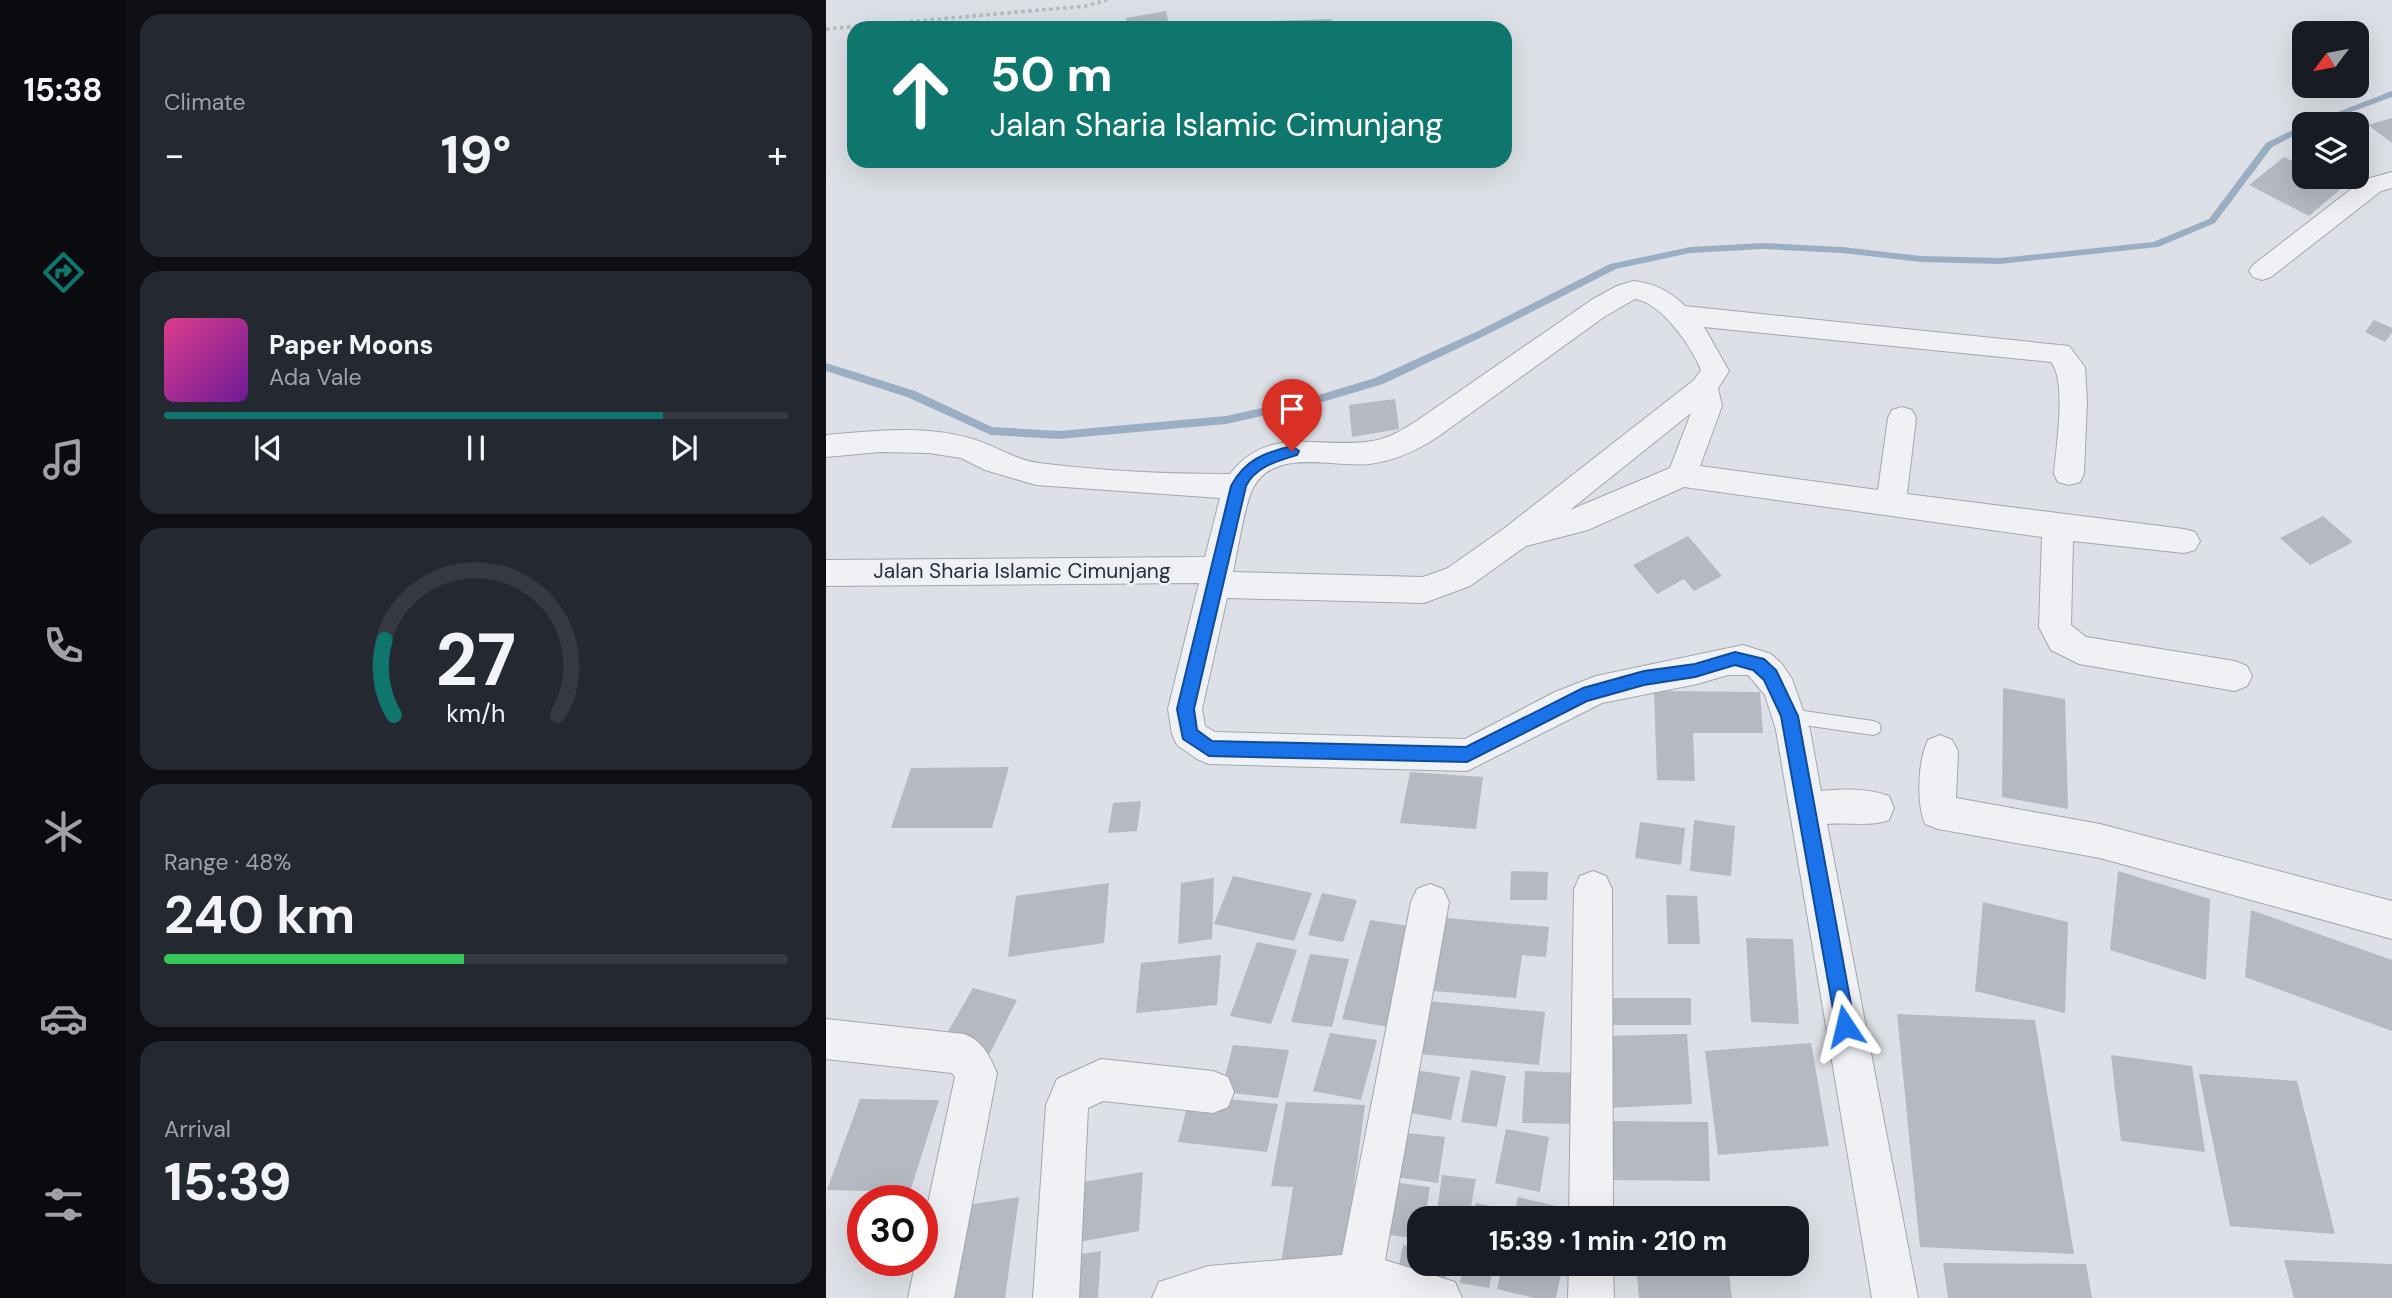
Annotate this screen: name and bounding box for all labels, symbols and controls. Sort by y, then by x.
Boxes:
north arrow [2292,21,2370,98]
map controls [2292,21,2369,189]
text: 50 m [990,42,1113,106]
icon: ahead [875,49,966,140]
text: 15:38 [23,69,103,111]
text: Climate [164,87,246,117]
text: Jalan Sharia Islamic Cimunjang [990,104,1443,146]
button: layers [2292,112,2369,189]
text: 19° [441,121,511,189]
text: − [164,130,185,180]
text: + [767,130,788,180]
icon: directions [39,248,88,297]
text: Paper Moons [269,328,433,362]
text: Ada Vale [269,362,362,392]
pin [1262,379,1322,451]
icon: arrive [1273,390,1311,428]
icon: previous [249,429,287,467]
icon: pause [457,429,495,467]
icon: next [665,429,703,467]
icon: music [39,435,88,484]
street label: Jalan Sharia Islamic Cimunjang [873,557,1171,585]
text: 27 [436,613,516,708]
icon: phone [39,621,88,670]
text: km/h [446,697,506,730]
icon: climate [39,807,88,856]
text: Range · 48% [164,847,291,877]
text: 240 km [164,881,355,949]
position arrow [1808,989,1882,1063]
icon: car [39,994,88,1043]
text: Arrival [164,1114,231,1144]
text: 15:39 [164,1148,292,1216]
icon: filters [39,1180,88,1229]
speed limit sign: 30 [847,1185,938,1276]
text: 15:39 · 1 min · 210 m [1489,1224,1727,1258]

